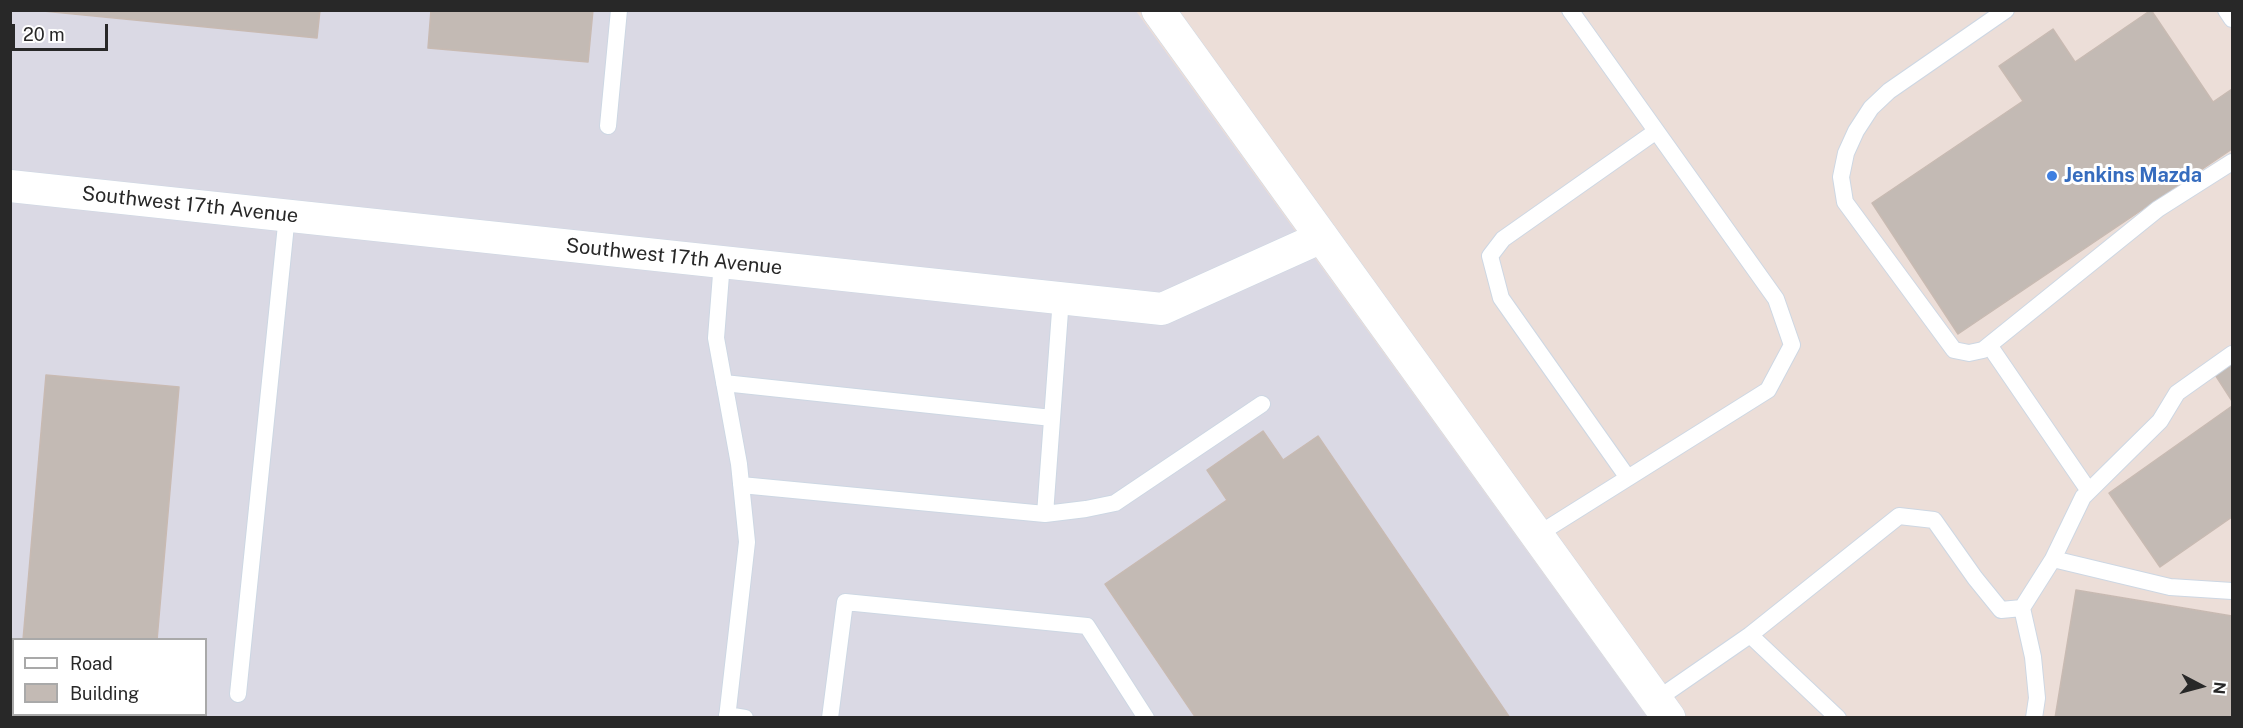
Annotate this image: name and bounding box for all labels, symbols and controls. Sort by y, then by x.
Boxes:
scale bar [15,12,111,50]
text: 20 m [23,24,65,45]
place label: Jenkins Mazda [2064,164,2202,188]
marker: Jenkins Mazda [2045,169,2059,183]
street label: Southwest 17th Avenue [81,182,299,228]
street label: Southwest 17th Avenue [565,234,783,280]
legend [12,638,207,716]
text: Road [70,653,113,674]
north arrow [2171,656,2231,716]
text: N [2209,681,2230,695]
text: Building [70,683,139,704]

